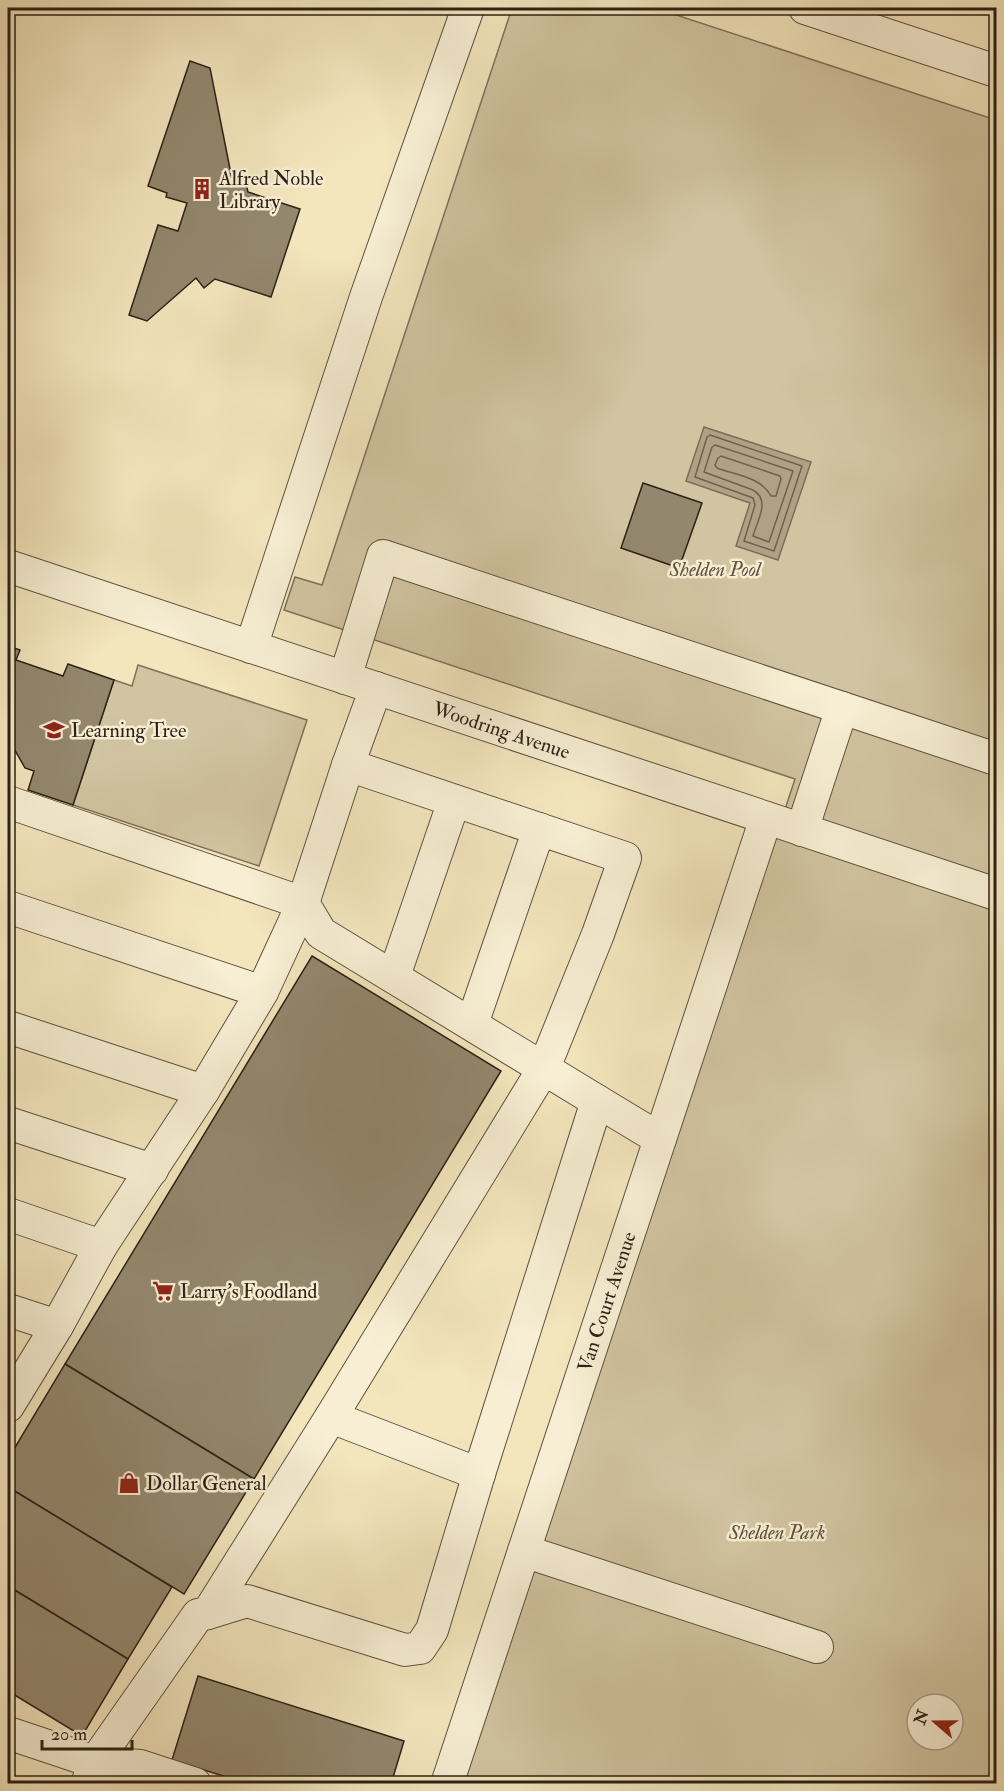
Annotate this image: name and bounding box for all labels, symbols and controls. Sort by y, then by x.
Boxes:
place label: Alfred Noble Library [218,166,323,214]
building icon: Alfred Noble Library [190,177,214,201]
park label: Shelden Pool [668,557,763,582]
street label: Woodring Avenue [429,695,573,764]
school or university icon: Learning Tree [42,718,66,742]
place label: Learning Tree [71,718,186,743]
street label: Van Court Avenue [572,1228,641,1375]
supermarket icon: Larry's Foodland [151,1279,175,1303]
place label: Larry's Foodland [180,1279,317,1304]
shop icon: Dollar General [117,1471,141,1495]
place label: Dollar General [146,1471,267,1496]
park label: Shelden Park [728,1520,825,1545]
north arrow [905,1692,965,1752]
text: N [910,1706,934,1728]
scale bar [42,1713,132,1751]
text: 20 m [51,1723,87,1746]

